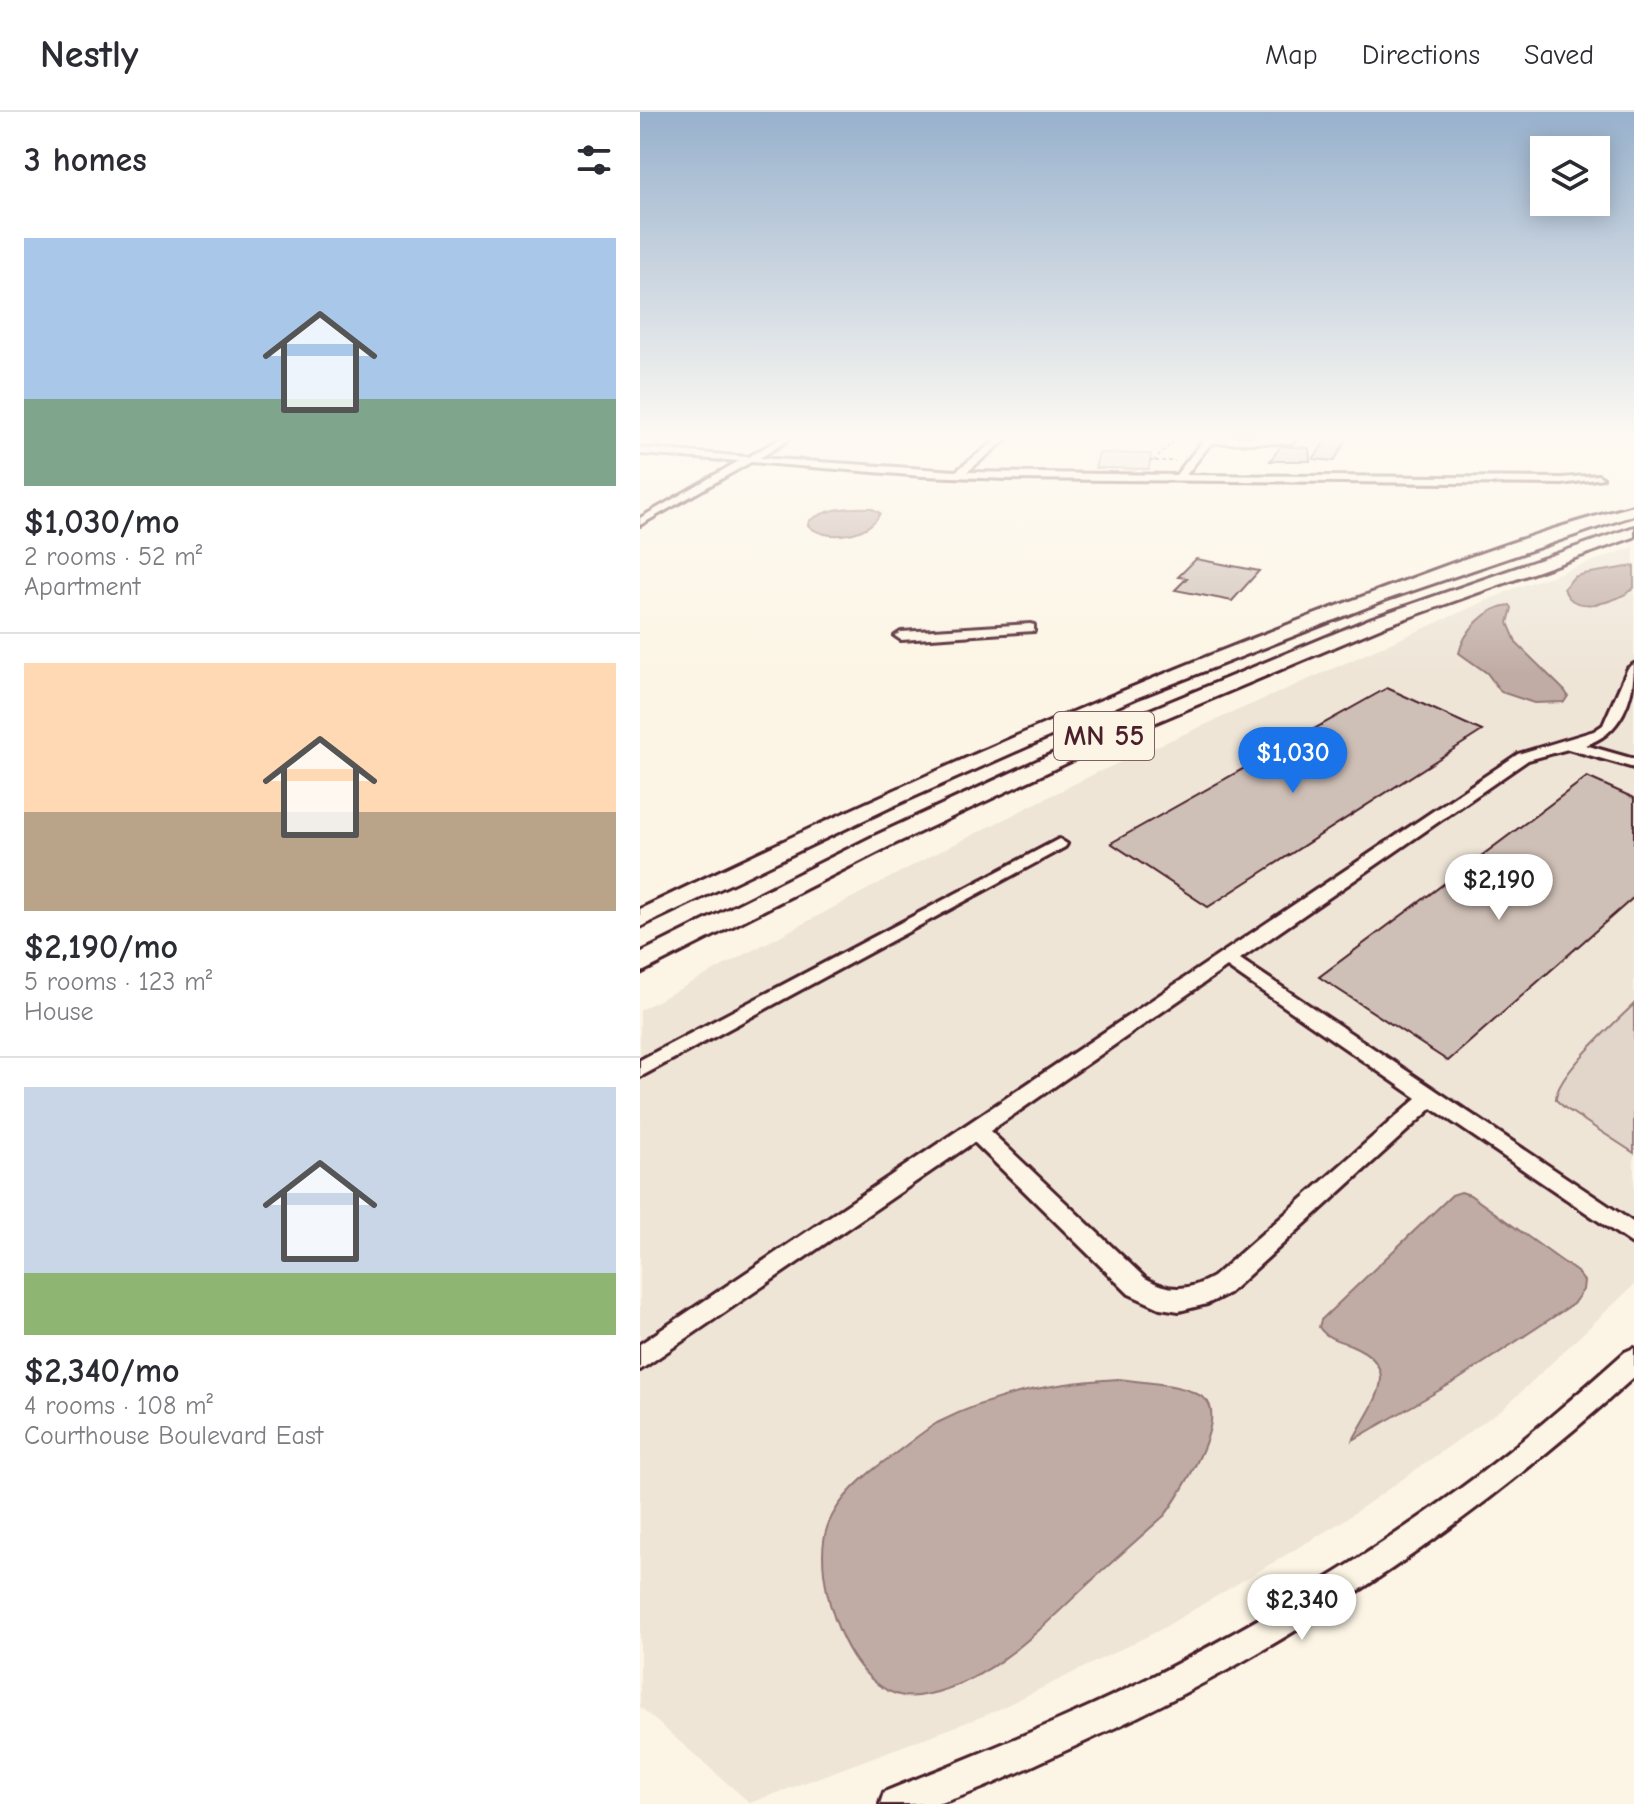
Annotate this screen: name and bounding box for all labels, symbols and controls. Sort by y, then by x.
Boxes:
text: Nestly [40,33,138,77]
text: Map [1265,39,1318,71]
text: Directions [1362,39,1480,71]
text: Saved [1524,39,1594,71]
map controls [1530,136,1610,216]
button: layers [1530,136,1610,216]
icon: filters [572,138,616,182]
text: 3 homes [24,140,147,180]
icon: home [248,290,392,434]
text: $1,030/mo [24,502,180,542]
text: 2 rooms · 52 m² [24,542,202,572]
text: Apartment [24,572,140,602]
road number: MN 55 [1054,712,1154,760]
icon: home [248,715,392,859]
pin: $1,030 [1228,727,1358,795]
text: $1,030 [1256,738,1330,768]
pin: $2,190 [1434,854,1564,922]
text: $2,190 [1463,865,1535,895]
text: $2,190/mo [24,927,178,967]
text: 5 rooms · 123 m² [24,967,212,997]
text: House [24,997,94,1027]
icon: home [248,1139,392,1283]
text: $2,340/mo [24,1351,180,1391]
text: 4 rooms · 108 m² [24,1391,213,1421]
text: Courthouse Boulevard East [24,1421,323,1451]
pin: $2,340 [1237,1574,1367,1642]
text: $2,340 [1265,1585,1339,1615]

